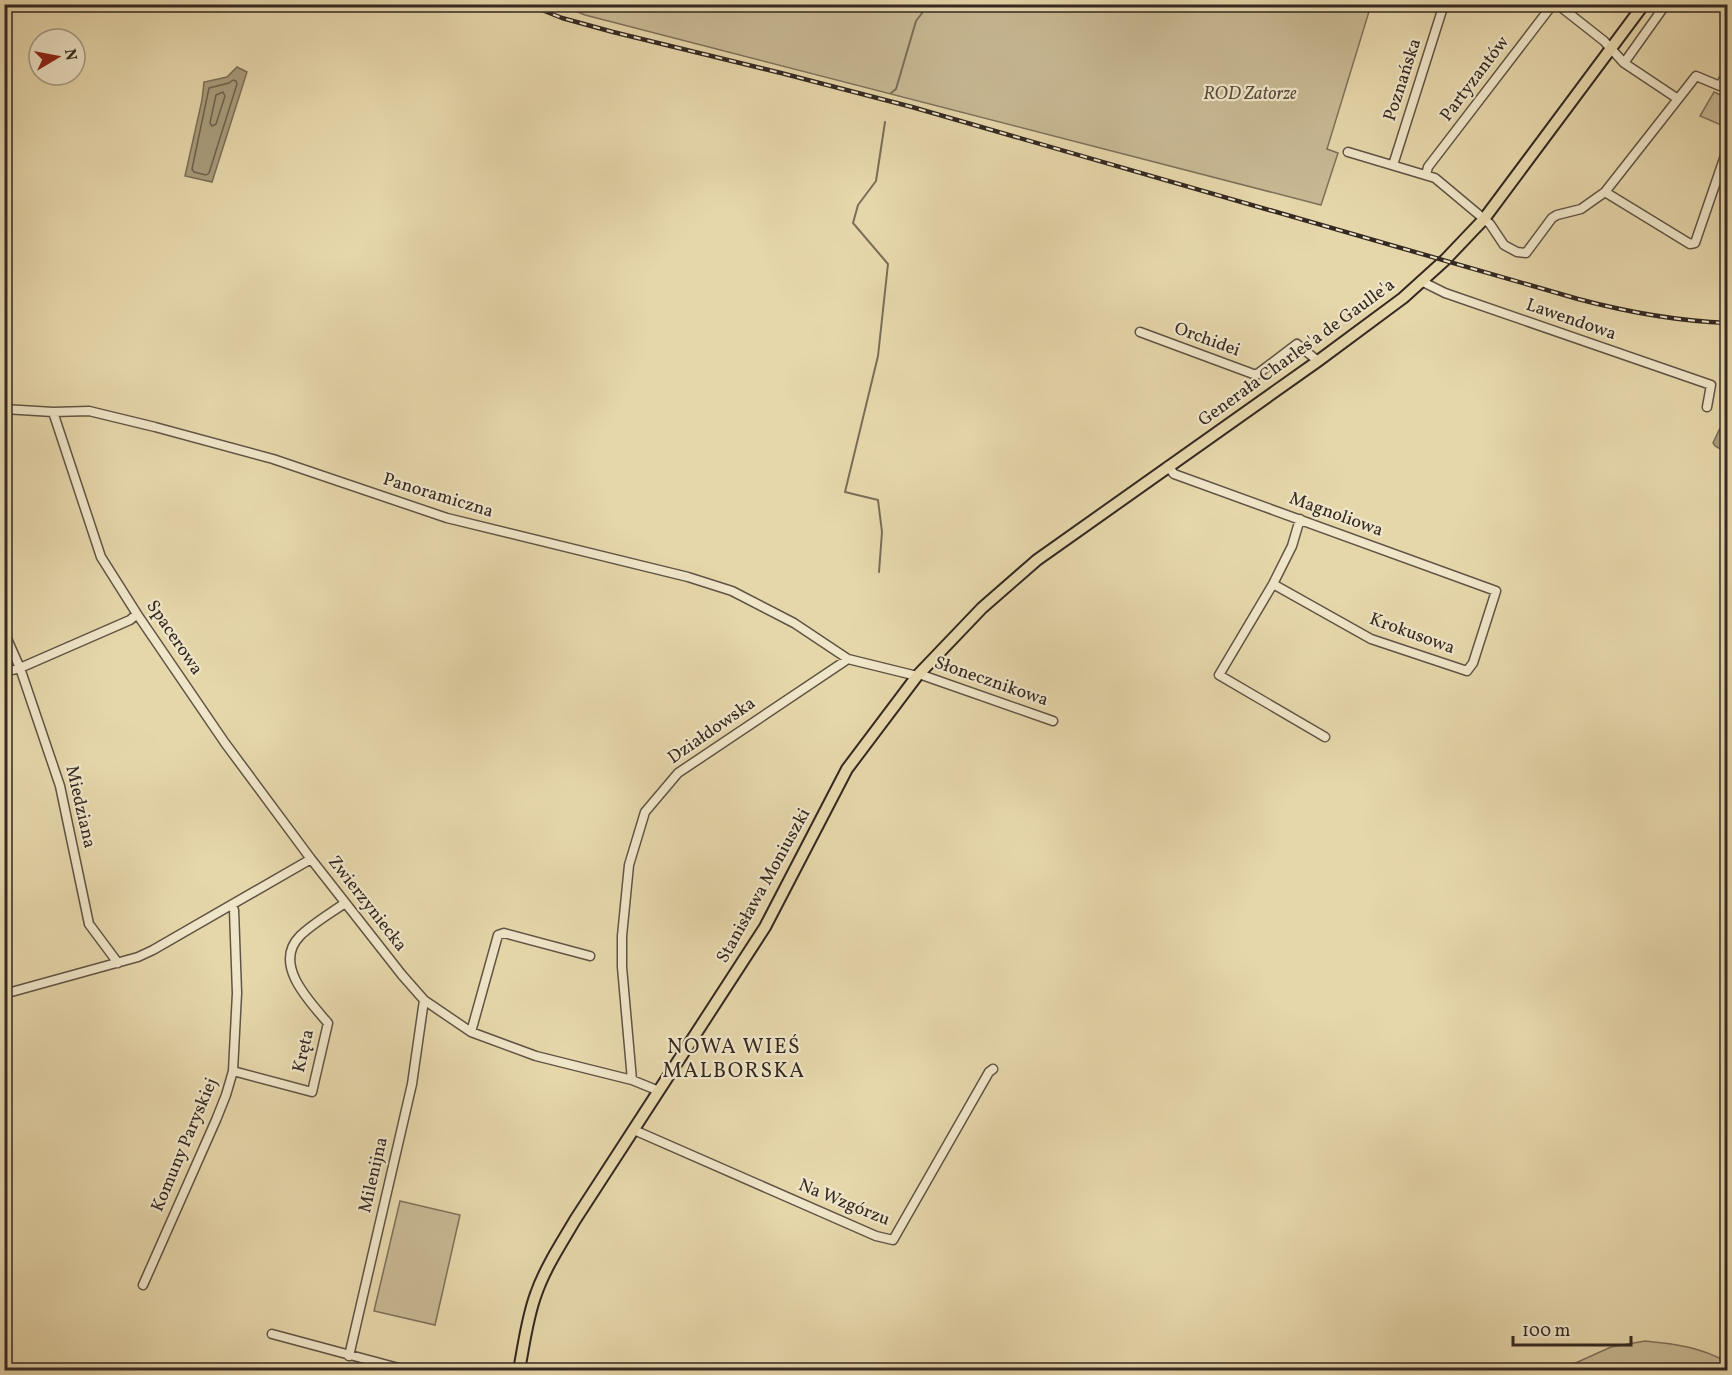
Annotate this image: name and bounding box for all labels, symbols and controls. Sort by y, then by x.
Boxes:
north arrow [27,27,87,87]
street label: Partyzantów [1435,31,1515,127]
street label: Poznańska [1378,35,1428,125]
text: N [58,47,82,63]
park label: ROD Zatorze [1203,82,1297,107]
street label: Generała Charles'a de Gaulle'a [1193,273,1401,433]
street label: Lawendowa [1522,293,1620,347]
street label: Orchidei [1171,317,1243,363]
street label: Panoramiczna [380,467,496,525]
street label: Magnoliowa [1286,486,1386,544]
street label: Spacerowa [140,596,208,681]
street label: Krokusowa [1366,607,1458,661]
street label: Słonecznikowa [931,651,1051,713]
street label: Działdowska [663,692,761,770]
street label: Miedziana [58,763,102,851]
street label: Stanisława Moniuszki [711,804,817,968]
street label: Zwierzyniecka [322,851,412,957]
street label: Kręta [287,1027,321,1075]
district label: NOWA WIEŚ MALBORSKA [662,1033,806,1086]
street label: Komuny Paryskiej [146,1074,224,1216]
street label: Milenijna [353,1135,395,1215]
street label: Na Wzgórzu [794,1173,894,1233]
scale bar [1513,1309,1632,1347]
text: 100 m [1522,1319,1571,1344]

